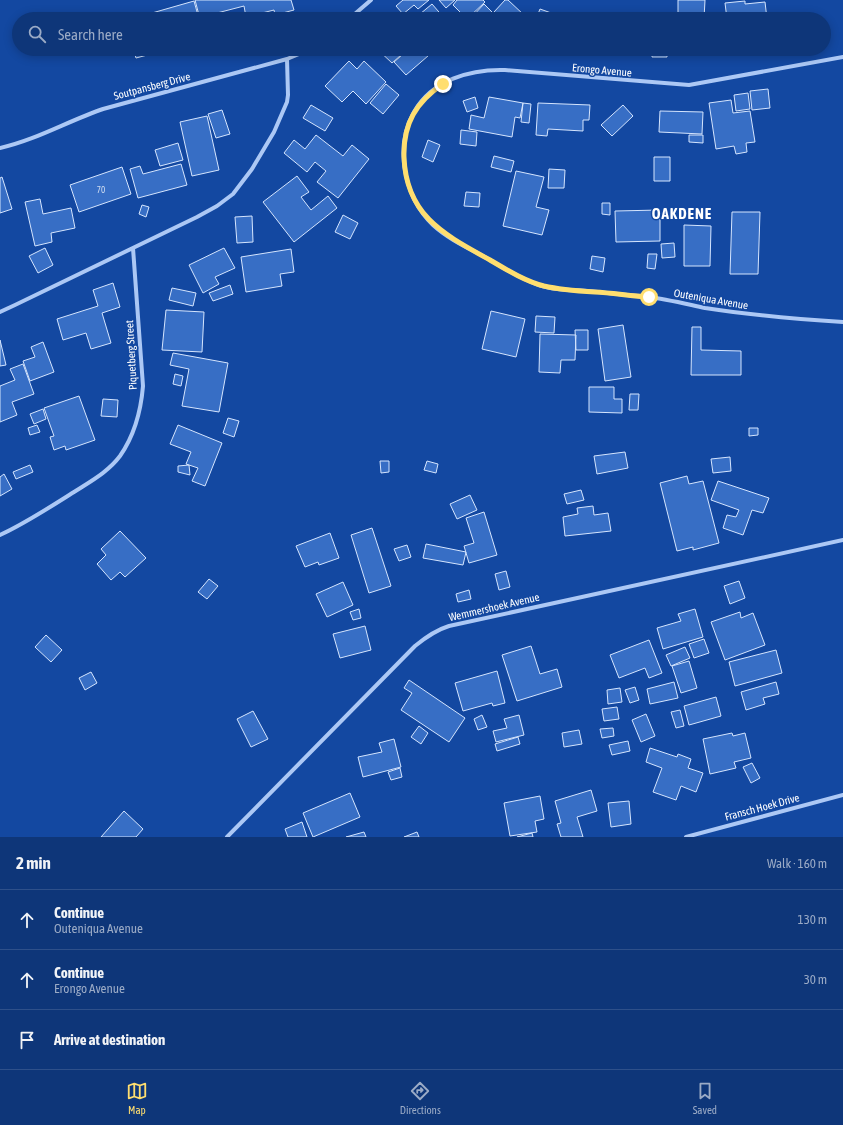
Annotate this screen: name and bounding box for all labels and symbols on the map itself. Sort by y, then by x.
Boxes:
street label: Erongo Avenue [572,61,632,79]
street label: Soutpansberg Drive [113,70,191,102]
route end [434,75,452,93]
house number: 70 [97,185,105,195]
district label: OAKDENE [652,205,712,222]
street label: Outeniqua Avenue [673,287,749,311]
route start [640,288,658,306]
street label: Piquetberg Street [123,320,139,390]
street label: Wemmershoek Avenue [447,591,541,623]
street label: Fransch Hoek Drive [723,791,801,823]

